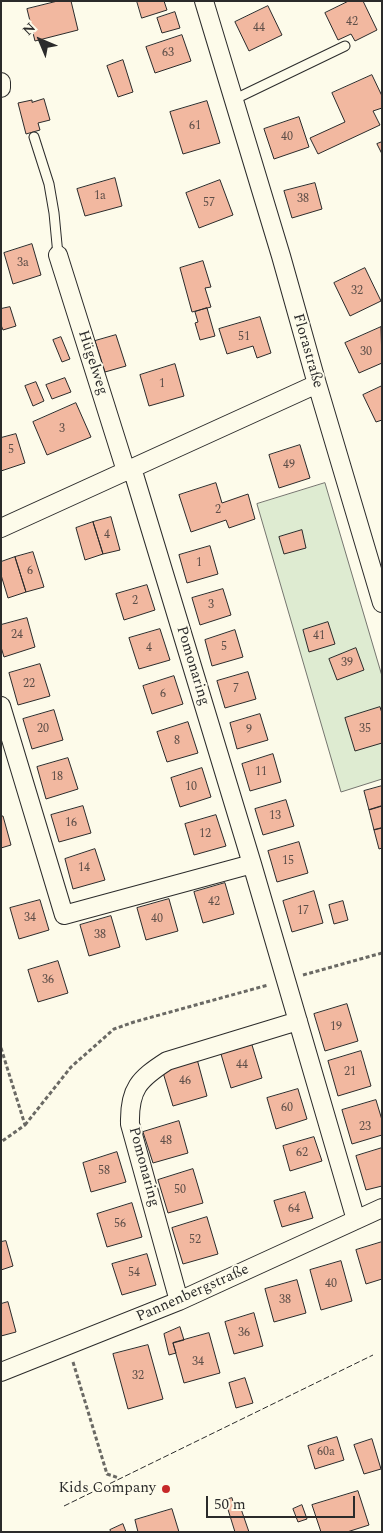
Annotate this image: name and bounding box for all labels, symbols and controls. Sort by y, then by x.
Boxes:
north arrow [15,15,65,65]
house number: 42 [346,16,358,30]
text: N [18,18,41,41]
house number: 44 [253,22,265,36]
house number: 63 [162,47,174,61]
house number: 61 [189,120,201,134]
house number: 40 [281,131,293,145]
house number: 1a [94,190,106,204]
house number: 38 [297,193,309,207]
house number: 57 [203,197,215,211]
house number: 3a [17,257,29,271]
house number: 32 [351,285,363,299]
street label: Florastraße [288,312,326,390]
street label: Hügelweg [73,328,111,398]
house number: 51 [238,331,250,345]
house number: 30 [360,346,372,360]
house number: 1 [159,378,165,392]
house number: 3 [59,423,65,437]
house number: 5 [8,444,14,458]
house number: 49 [283,459,295,473]
house number: 2 [215,504,221,518]
house number: 4 [104,529,110,543]
house number: 1 [196,557,202,571]
house number: 6 [27,565,33,579]
house number: 2 [132,595,138,609]
house number: 3 [208,599,214,613]
street label: Pomonaring [171,624,213,708]
house number: 24 [11,629,23,643]
house number: 41 [313,630,325,644]
house number: 5 [221,641,227,655]
house number: 4 [146,642,152,656]
house number: 39 [341,657,353,671]
house number: 22 [23,678,35,692]
house number: 7 [233,683,239,697]
house number: 6 [160,688,166,702]
house number: 20 [37,723,49,737]
house number: 35 [359,723,371,737]
house number: 9 [246,724,252,738]
house number: 8 [174,735,180,749]
house number: 11 [255,766,267,780]
house number: 18 [51,771,63,785]
house number: 10 [185,781,197,795]
house number: 13 [269,810,281,824]
house number: 16 [65,817,77,831]
house number: 12 [199,828,211,842]
house number: 15 [282,855,294,869]
house number: 14 [78,862,90,876]
house number: 42 [208,896,220,910]
house number: 17 [297,905,309,919]
house number: 34 [24,912,36,926]
house number: 40 [151,913,163,927]
house number: 38 [94,929,106,943]
house number: 36 [42,974,54,988]
house number: 19 [330,1021,342,1035]
house number: 44 [236,1059,248,1073]
house number: 21 [344,1066,356,1080]
house number: 46 [179,1075,191,1089]
house number: 60 [281,1102,293,1116]
house number: 23 [359,1121,371,1135]
street label: Pomonaring [124,1125,162,1209]
house number: 48 [160,1135,172,1149]
house number: 62 [296,1147,308,1161]
house number: 58 [98,1165,110,1179]
house number: 50 [174,1184,186,1198]
house number: 64 [288,1203,300,1217]
house number: 56 [114,1218,126,1232]
house number: 52 [189,1234,201,1248]
street label: Pannenbergstraße [134,1261,252,1327]
house number: 54 [128,1267,140,1281]
house number: 40 [325,1278,337,1292]
house number: 38 [279,1294,291,1308]
house number: 36 [238,1327,250,1341]
house number: 34 [192,1356,204,1370]
house number: 32 [132,1370,144,1384]
house number: 60a [317,1446,335,1460]
place label: Kids Company [58,1480,156,1498]
marker: Kids Company [160,1483,172,1495]
scale bar [208,1486,357,1518]
text: 50 m [214,1493,246,1516]

